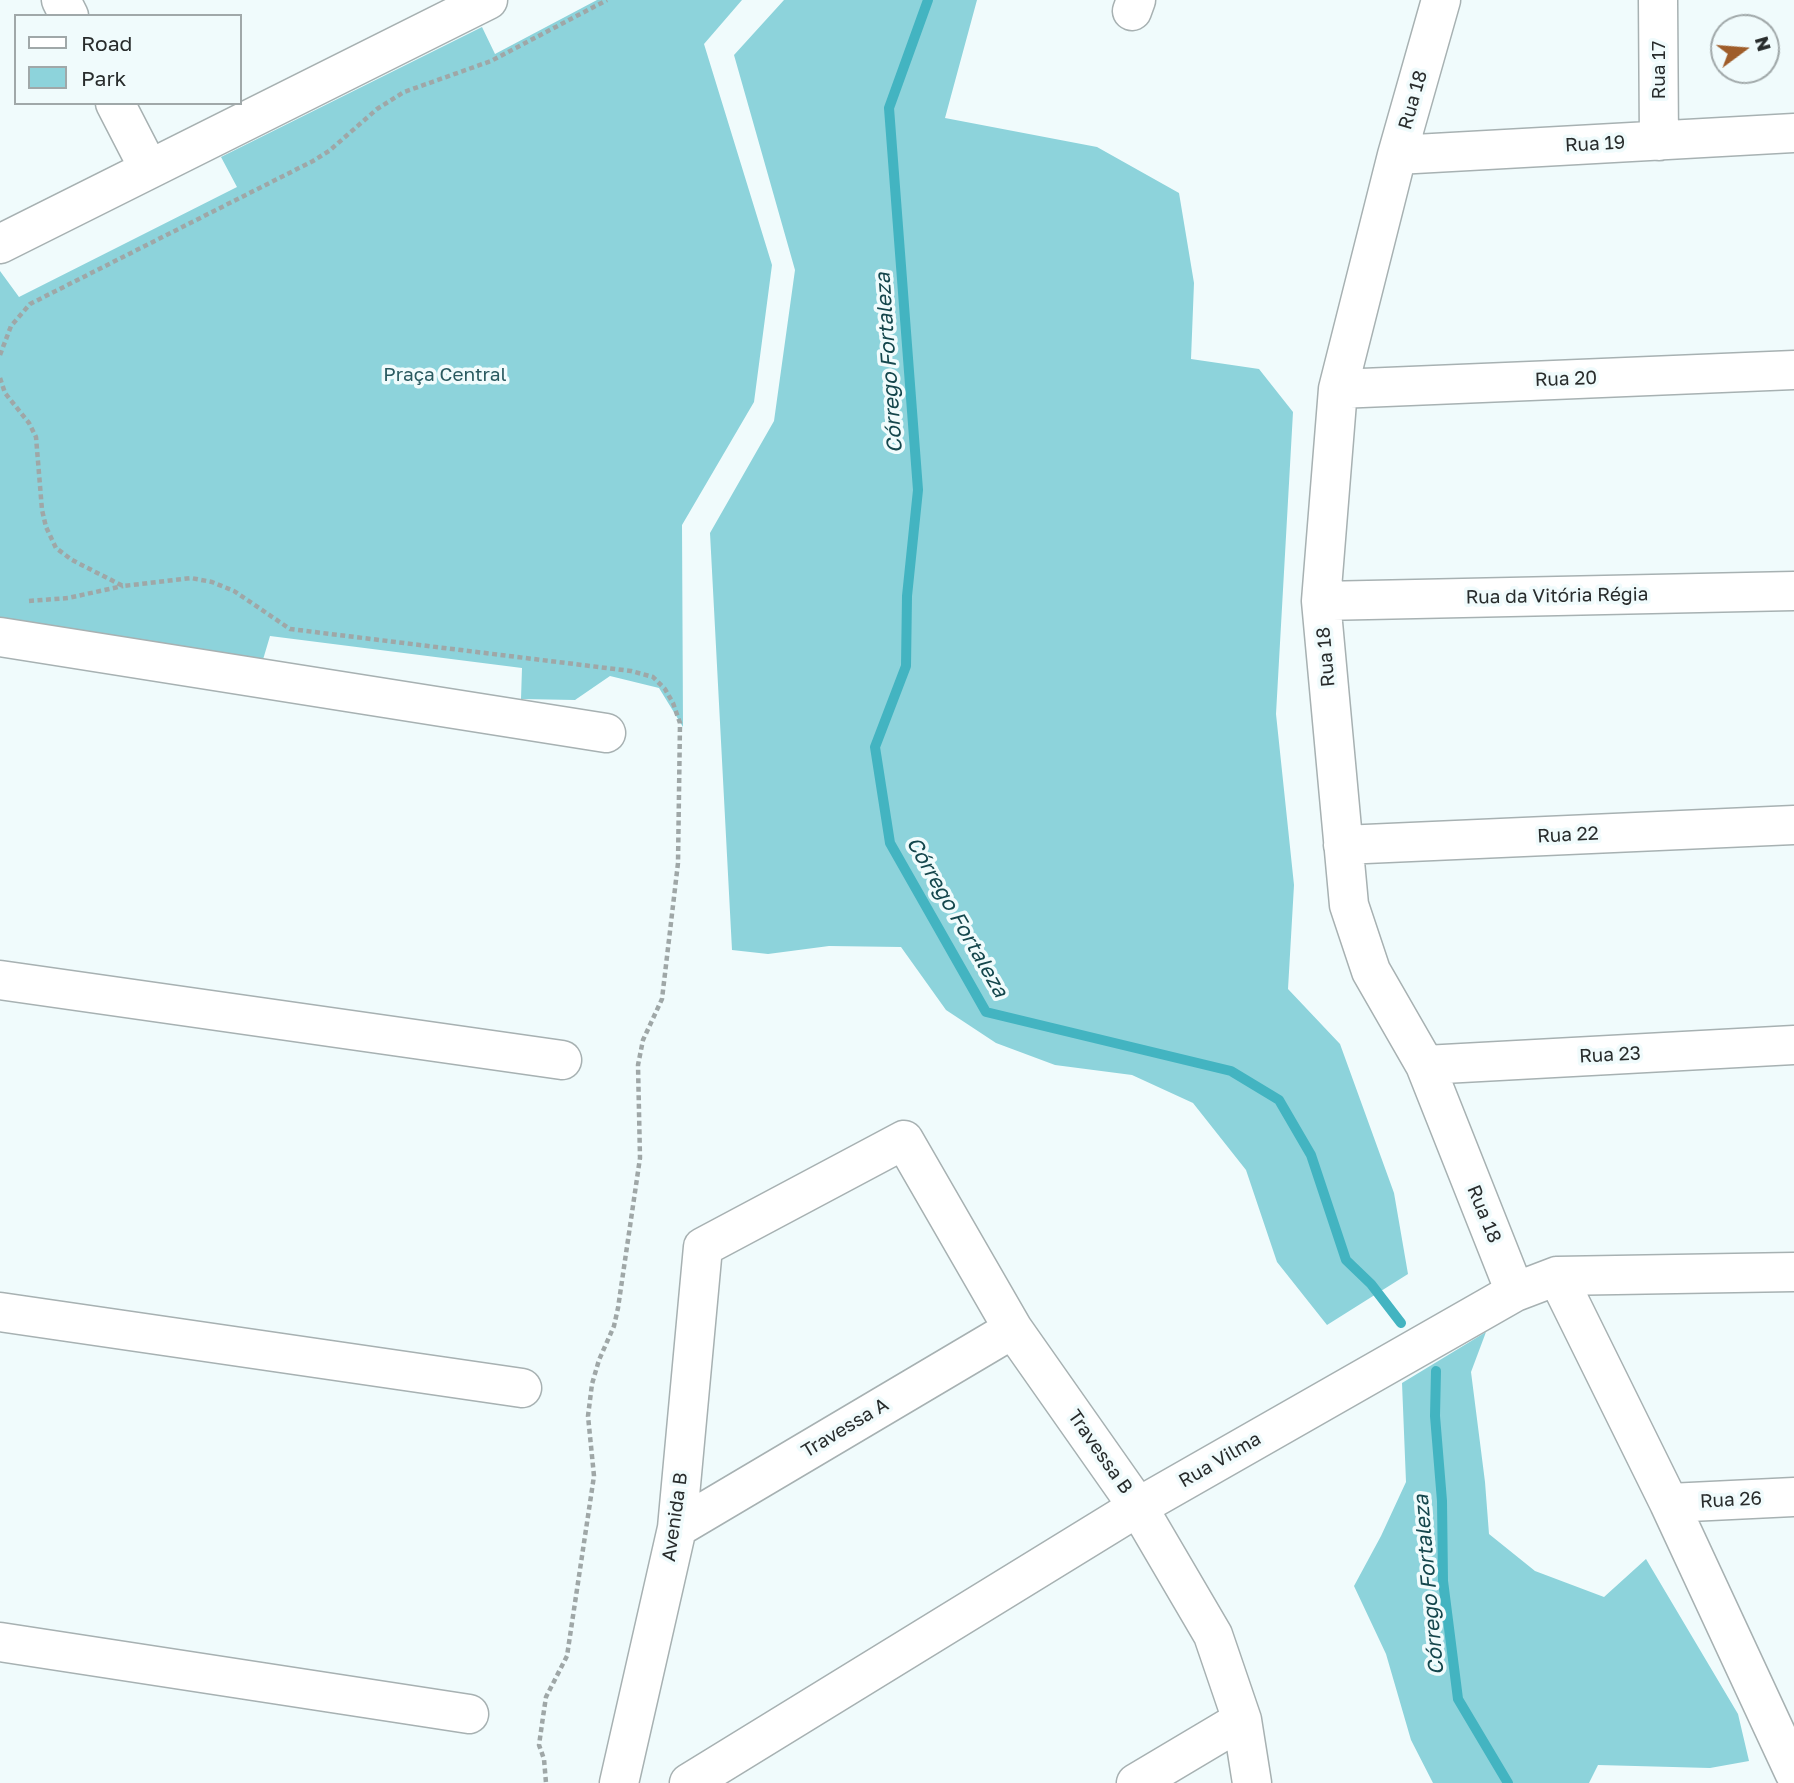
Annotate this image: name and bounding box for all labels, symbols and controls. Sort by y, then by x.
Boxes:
legend [14,14,242,105]
north arrow [1710,14,1780,84]
text: Road [81,30,132,56]
text: N [1751,34,1777,54]
street label: Rua 17 [1648,41,1670,99]
text: Park [81,65,126,91]
street label: Rua 18 [1394,68,1432,132]
street label: Rua 19 [1564,131,1626,157]
water label: Córrego Fortaleza [870,272,908,454]
park label: Praça Central [383,364,507,386]
street label: Rua 20 [1534,367,1598,391]
street label: Rua da Vitória Régia [1465,583,1649,609]
street label: Rua 18 [1312,626,1340,688]
street label: Rua 22 [1537,822,1599,848]
water label: Córrego Fortaleza [901,832,1013,1002]
street label: Rua 23 [1579,1042,1641,1068]
street label: Rua 18 [1462,1182,1506,1246]
street label: Travessa A [797,1393,893,1463]
street label: Travessa B [1063,1406,1137,1498]
street label: Rua Vilma [1175,1427,1265,1493]
street label: Avenida B [657,1471,693,1563]
street label: Rua 26 [1699,1487,1763,1513]
water label: Córrego Fortaleza [1409,1494,1449,1676]

